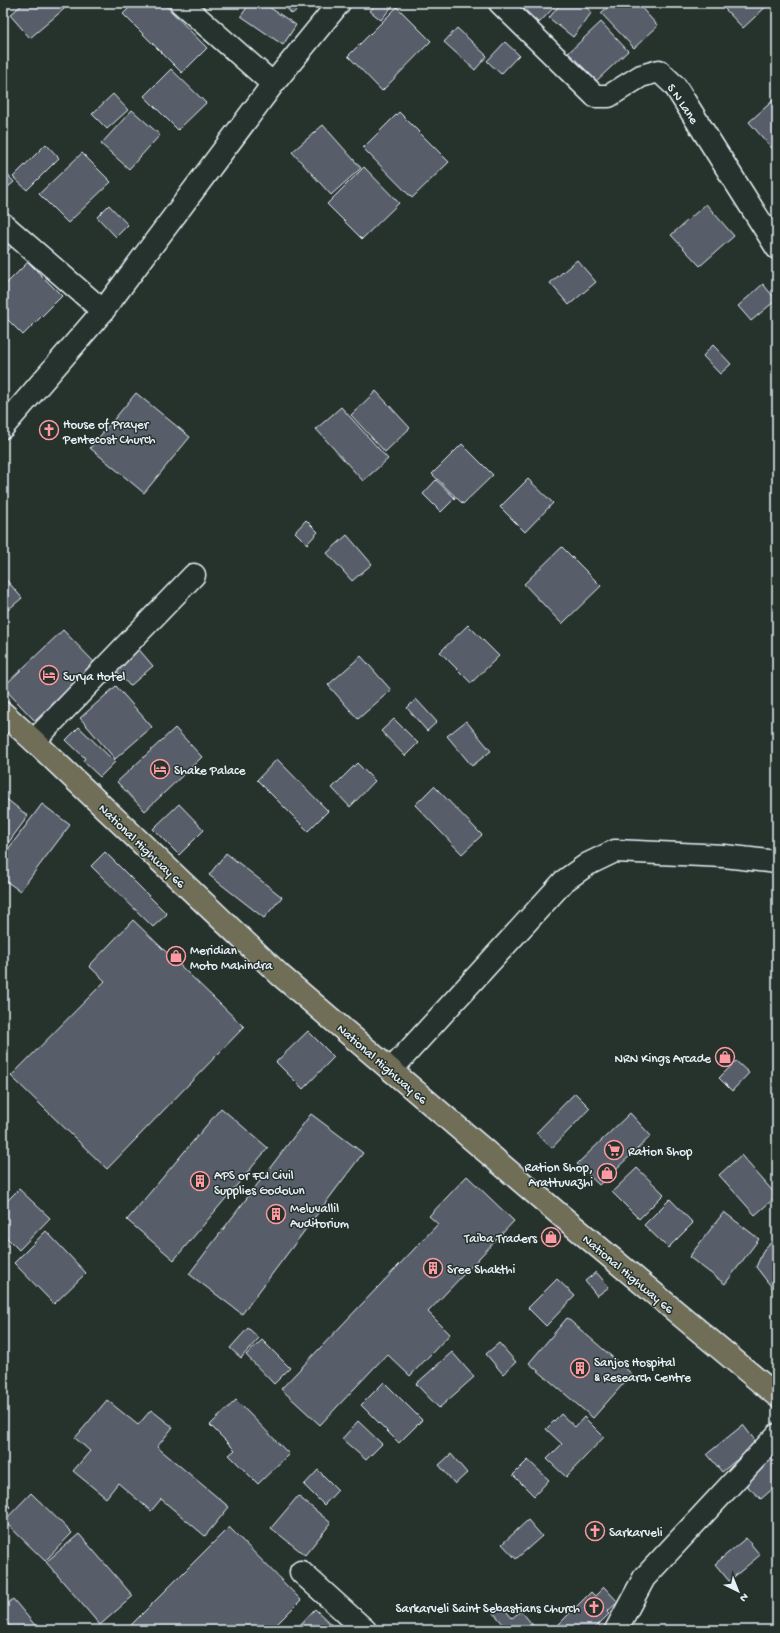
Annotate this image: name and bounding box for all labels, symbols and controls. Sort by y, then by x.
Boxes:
street label: S N Lane [663,81,701,128]
place label: House of Prayer Pentecost Church [62,418,156,448]
church icon: House of Prayer Pentecost Church [38,419,60,441]
hotel icon: Surya Hotel [38,664,60,686]
place label: Surya Hotel [63,670,126,685]
hotel icon: Shake Palace [149,758,171,780]
place label: Shake Palace [174,764,246,779]
street label: National Highway 66 [95,802,188,892]
place label: Meridian Moto Mahindra [190,944,273,974]
shop icon: Meridian Moto Mahindra [165,945,187,967]
street label: National Highway 66 [333,1022,430,1108]
shop icon: NRN Kings Arcade [714,1046,736,1068]
place label: NRN Kings Arcade [614,1052,711,1067]
supermarket icon: Ration Shop [603,1139,625,1161]
place label: Ration Shop [628,1145,693,1160]
place label: Ration Shop, Arattuvazhi [525,1161,593,1191]
shop icon: Ration Shop, Arattuvazhi [596,1162,618,1184]
place label: APS or FCI Civil Supplies Godown [214,1169,306,1199]
building icon: APS or FCI Civil Supplies Godown [189,1170,211,1192]
place label: Meluvallil Auditorium [290,1202,349,1232]
building icon: Meluvallil Auditorium [265,1203,287,1225]
shop icon: Taiba Traders [540,1226,562,1248]
place label: Taiba Traders [463,1232,538,1247]
street label: National Highway 66 [579,1232,676,1318]
building icon: Sree Shakthi [422,1257,444,1279]
place label: Sree Shakthi [447,1263,515,1278]
place label: Sanjos Hospital & Research Centre [594,1356,691,1386]
building icon: Sanjos Hospital & Research Centre [569,1357,591,1379]
church icon: Sarkarveli [584,1520,606,1542]
place label: Sarkarveli [609,1526,663,1541]
north arrow [718,1571,758,1611]
text: N [737,1590,750,1604]
church icon: Sarkarveli Saint Sebastians Church [583,1596,605,1618]
place label: Sarkarveli Saint Sebastians Church [396,1602,580,1617]

